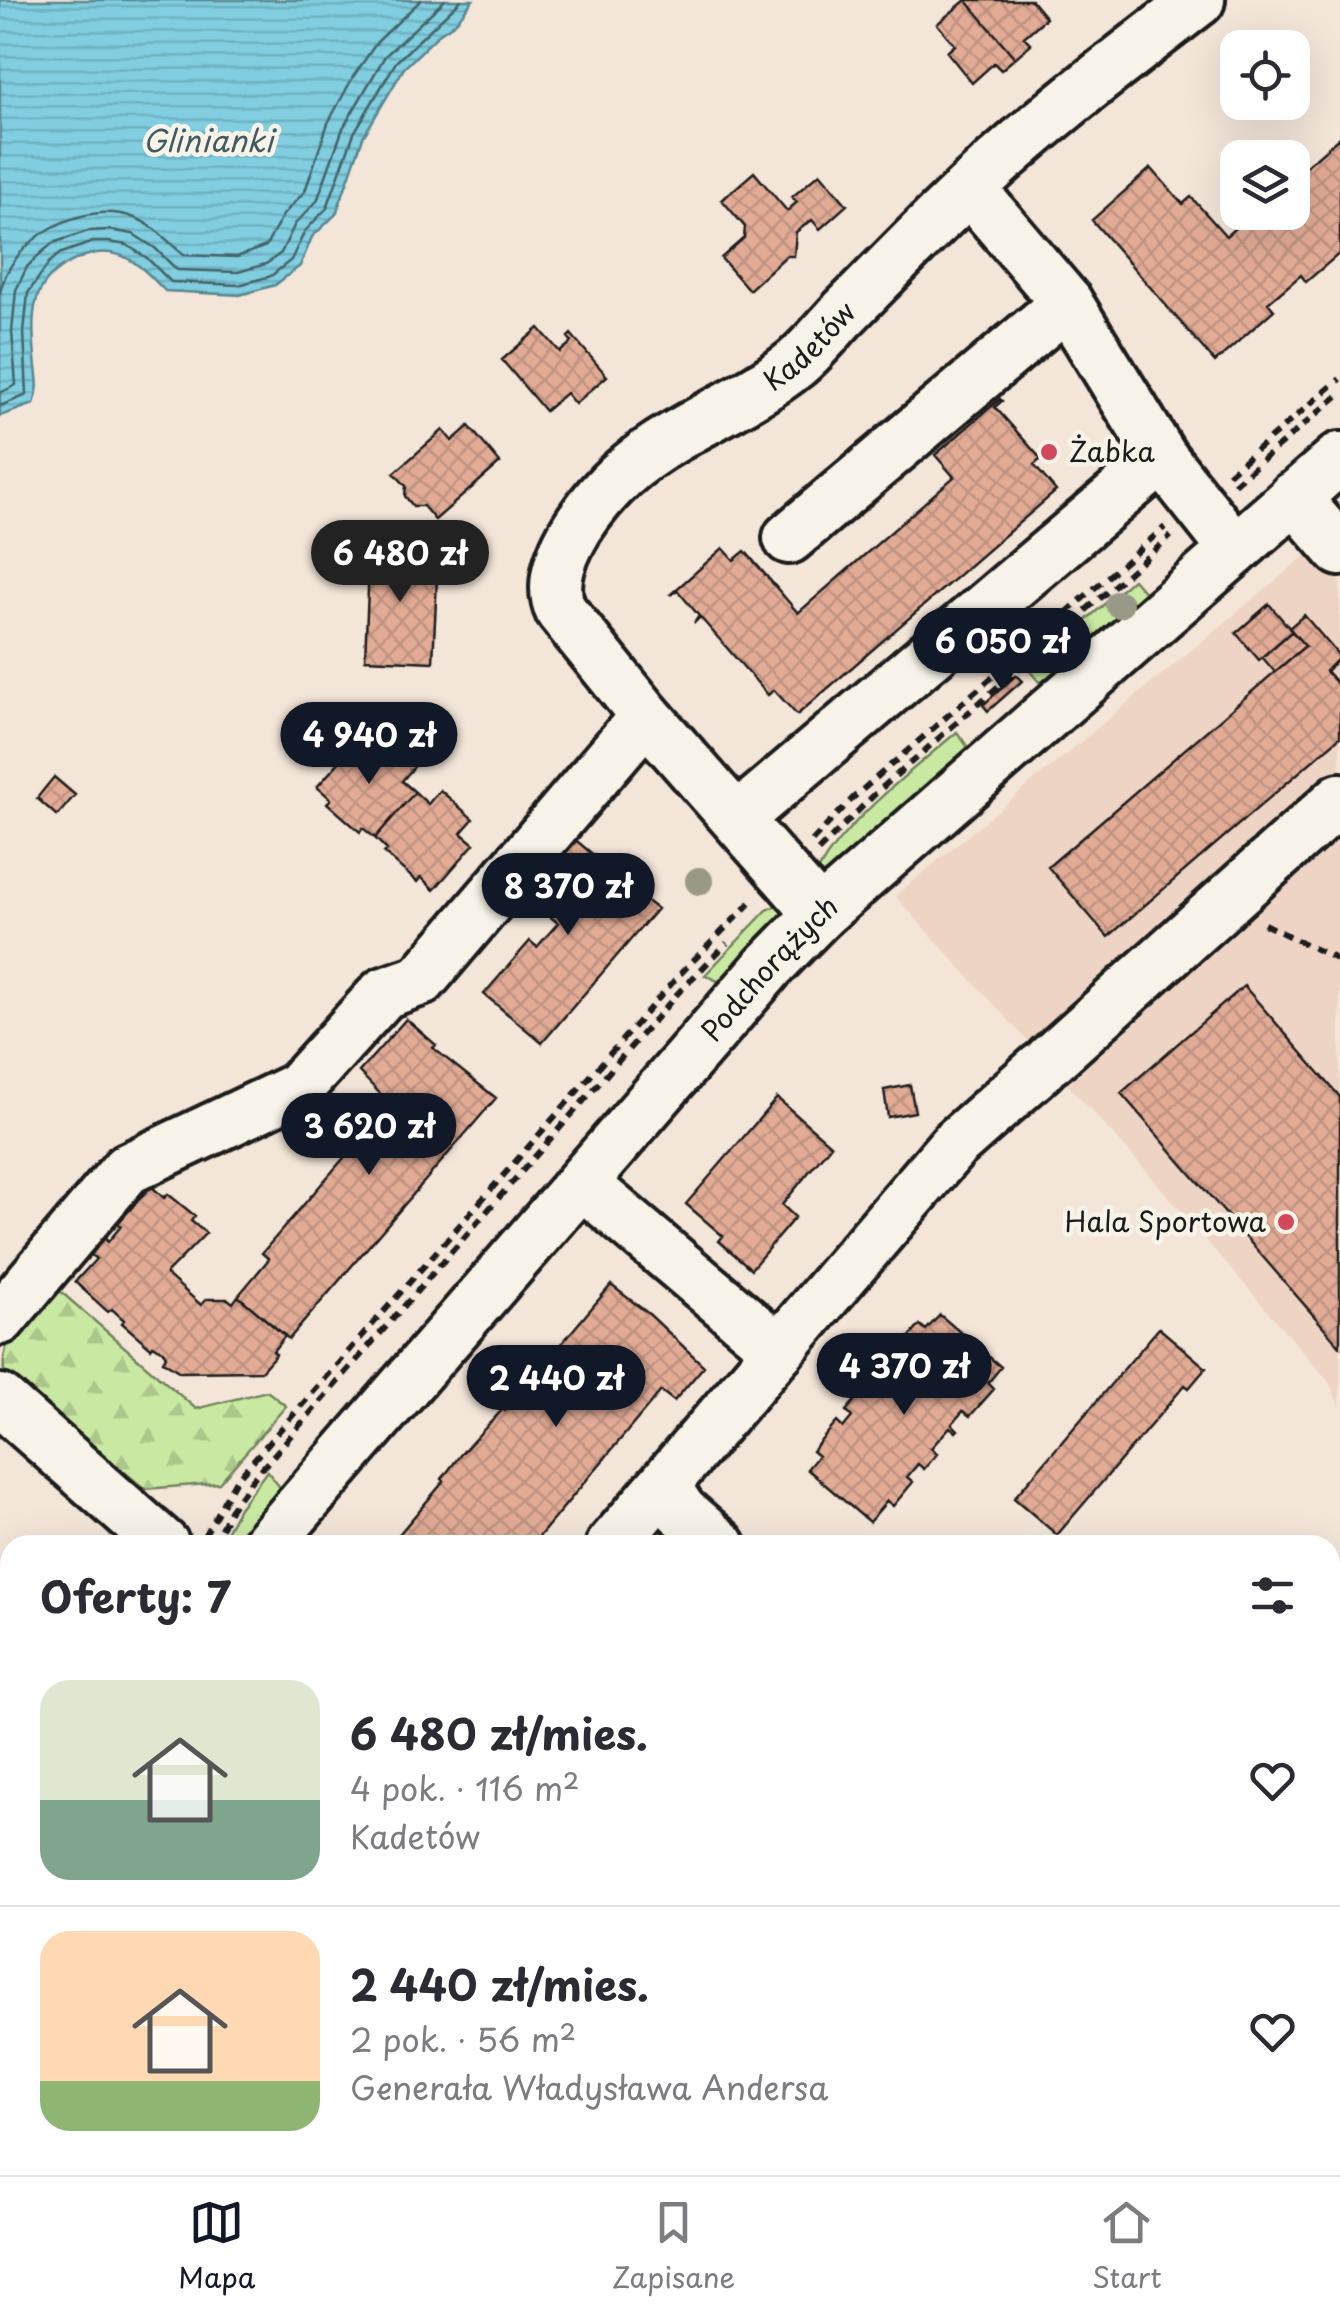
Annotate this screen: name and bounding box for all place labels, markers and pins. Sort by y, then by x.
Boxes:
place label: Żabka [1069,429,1156,472]
marker: Żabka [1038,441,1060,463]
pin: 6 480 zł [297,520,503,605]
pin: 6 050 zł [899,608,1105,693]
pin: 4 940 zł [266,702,472,787]
pin: 8 370 zł [465,853,671,938]
pin: 3 620 zł [266,1093,472,1178]
place label: Hala Sportowa [1065,1199,1267,1242]
marker: Hala Sportowa [1275,1211,1297,1233]
pin: 4 370 zł [801,1333,1007,1418]
pin: 2 440 zł [453,1345,659,1430]

